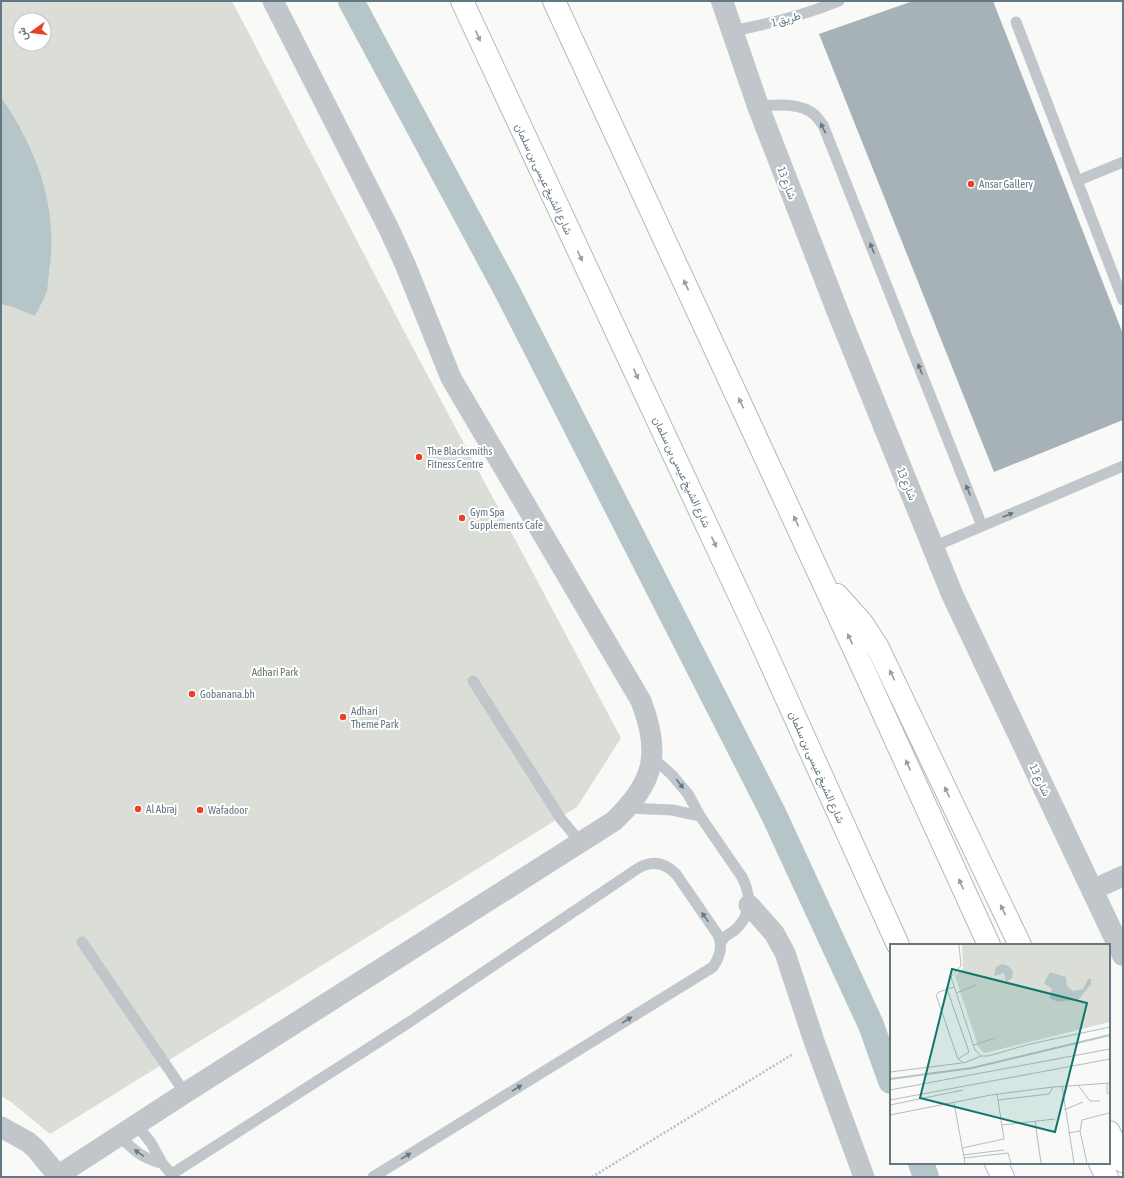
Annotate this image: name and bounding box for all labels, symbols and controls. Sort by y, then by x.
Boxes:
street label: طريق 1 [770,9,802,30]
north arrow [12,12,52,52]
text: ش [15,26,31,42]
one-way arrow [475,31,481,42]
street label: شارع الشيخ عيسى بن سلمان [511,121,575,238]
one-way arrow [820,122,826,133]
street label: شارع 13 [773,165,799,202]
place label: Ansar Gallery [979,178,1033,190]
marker: Ansar Gallery [966,179,976,189]
one-way arrow [868,242,874,254]
one-way arrow [578,250,584,262]
one-way arrow [683,280,689,291]
one-way arrow [916,362,922,374]
one-way arrow [633,368,639,379]
one-way arrow [738,398,744,409]
street label: شارع الشيخ عيسى بن سلمان [649,414,713,531]
place label: The Blacksmiths Fitness Centre [427,445,492,470]
marker: The Blacksmiths Fitness Centre [414,452,424,462]
street label: شارع 13 [893,466,919,503]
one-way arrow [965,484,971,495]
place label: Gym Spa Supplements Cafe [470,506,543,531]
one-way arrow [1002,512,1013,518]
marker: Gym Spa Supplements Cafe [457,513,467,523]
one-way arrow [792,515,798,527]
one-way arrow [711,536,717,548]
one-way arrow [847,634,853,645]
park label: Adhari Park [252,666,299,678]
one-way arrow [889,669,895,680]
place label: Gobanana.bh [200,688,255,700]
marker: Gobanana.bh [187,689,197,699]
place label: Adhari Theme Park [351,705,399,730]
street label: شارع الشيخ عيسى بن سلمان [785,709,847,826]
marker: Adhari Theme Park [338,712,348,722]
one-way arrow [904,759,910,771]
street label: شارع 13 [1026,762,1053,799]
one-way arrow [675,779,684,790]
one-way arrow [944,787,950,798]
place label: Al Abraj [146,803,177,815]
marker: Al Abraj [133,804,143,814]
place label: Wafadoor [208,804,248,816]
marker: Wafadoor [195,805,205,815]
one-way arrow [958,878,964,890]
one-way arrow [1000,904,1006,915]
one-way arrow [702,911,709,922]
inset map [890,944,1110,1164]
one-way arrow [621,1017,633,1024]
one-way arrow [511,1085,523,1092]
one-way arrow [133,1149,144,1157]
one-way arrow [400,1153,412,1160]

